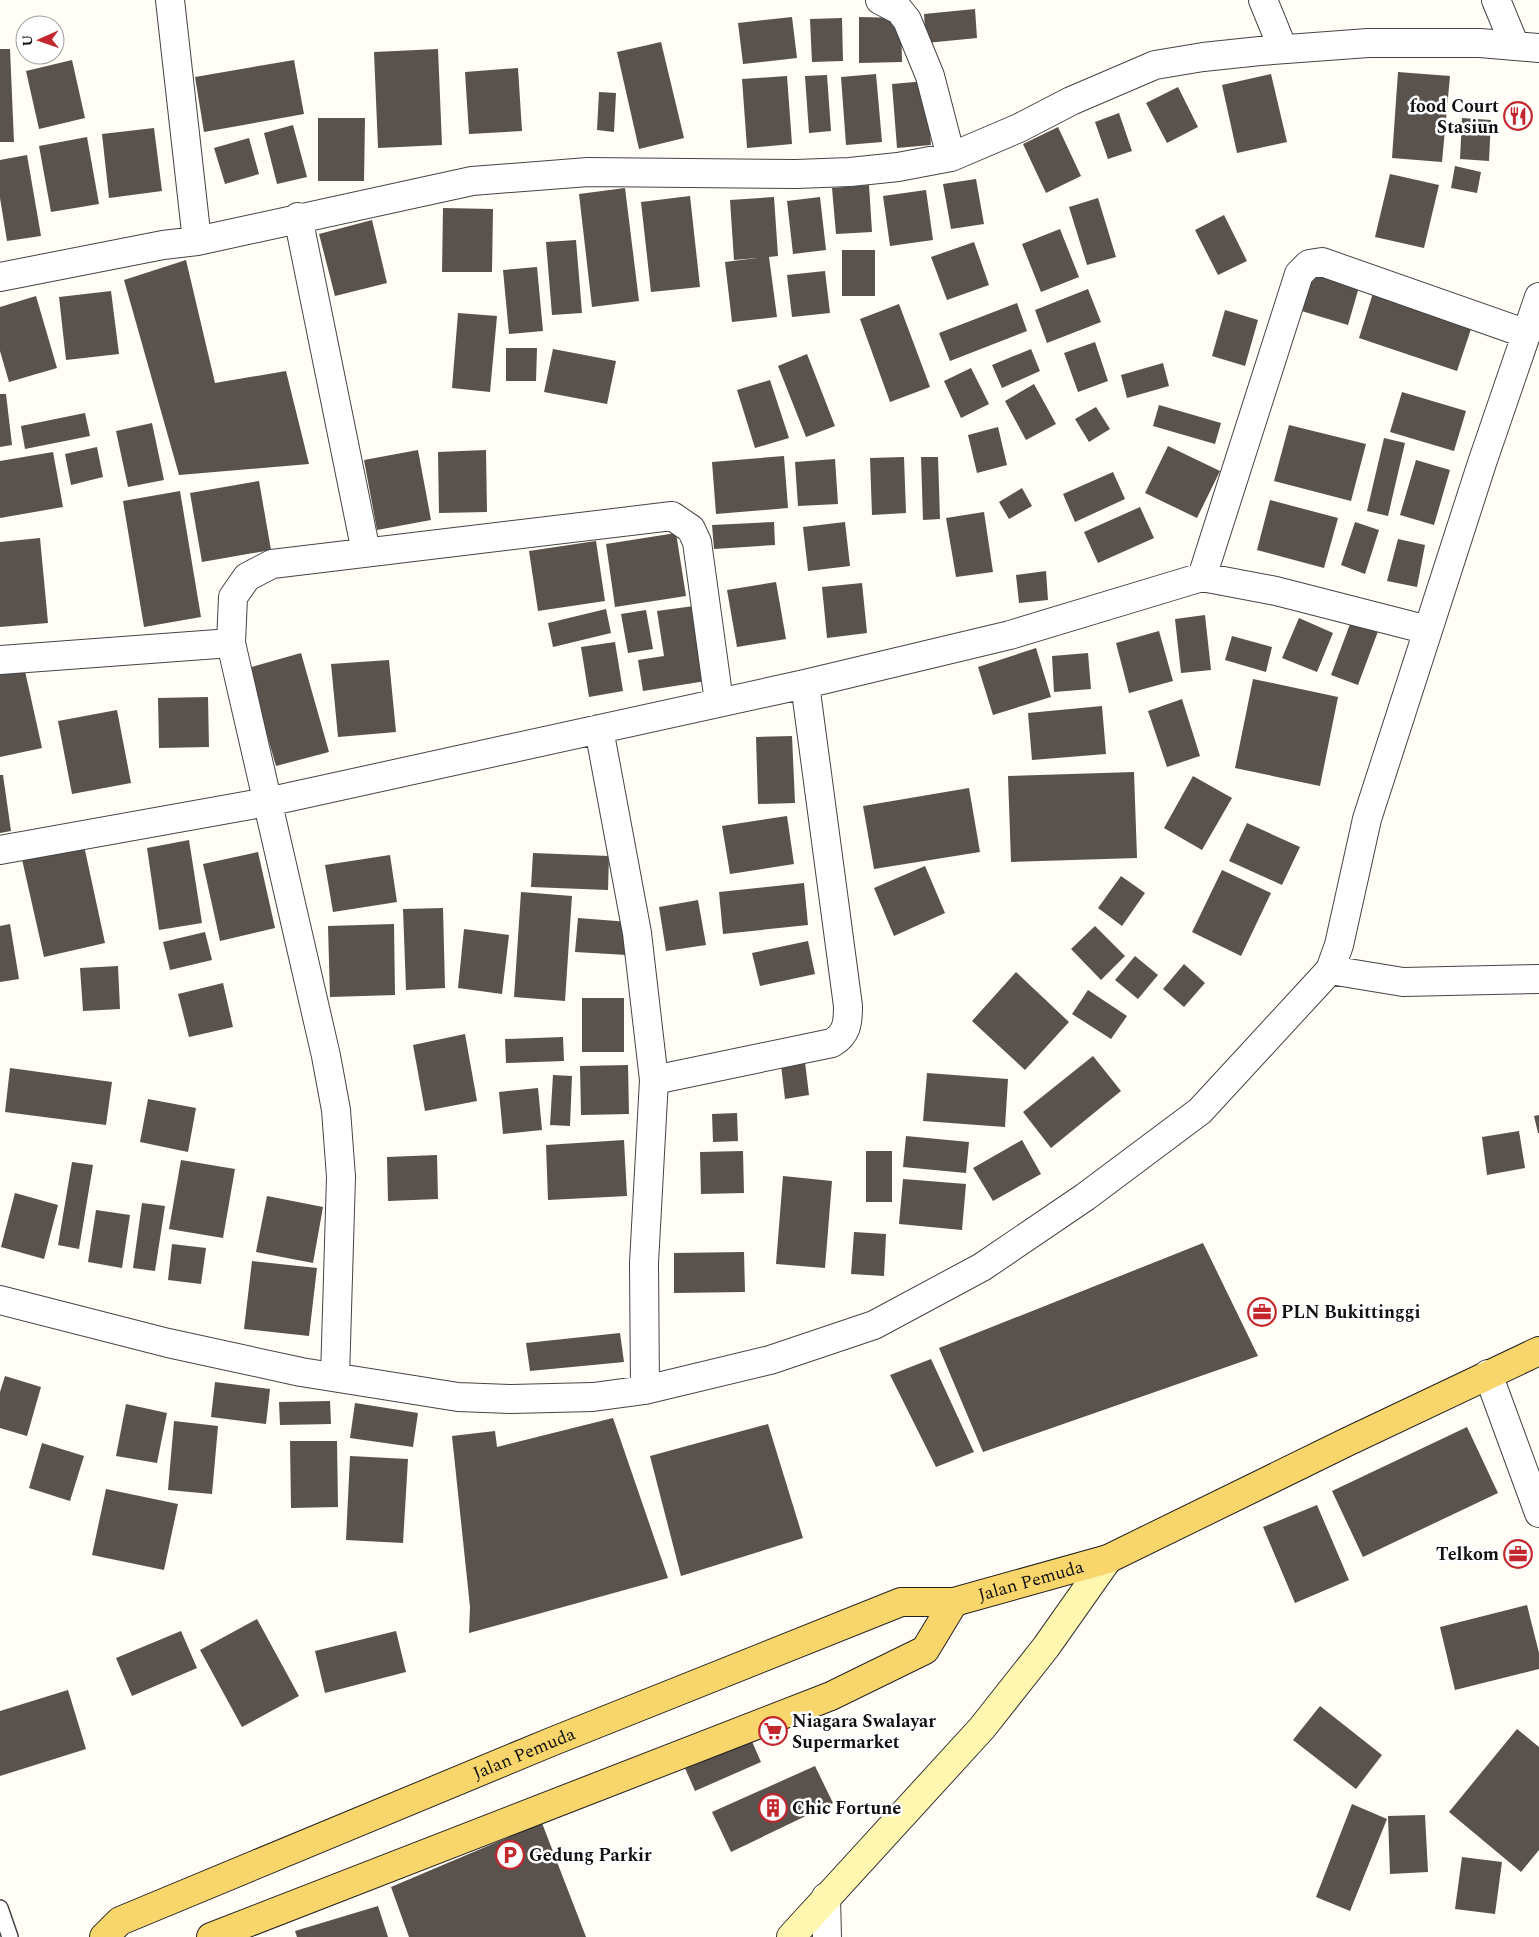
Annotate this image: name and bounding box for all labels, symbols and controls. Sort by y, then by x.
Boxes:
north arrow [15,15,65,65]
text: U [17,34,38,47]
place label: food Court Stasiun [1409,93,1499,141]
restaurant icon: food Court Stasiun [1503,101,1533,131]
office icon: PLN Bukittinggi [1247,1297,1277,1327]
place label: PLN Bukittinggi [1281,1299,1420,1326]
office icon: Telkom [1503,1539,1533,1569]
place label: Telkom [1436,1541,1499,1568]
street label: Jalan Pemuda [975,1553,1087,1609]
place label: Niagara Swalayar Supermarket [792,1708,936,1756]
supermarket icon: Niagara Swalayar Supermarket [758,1716,788,1746]
street label: Jalan Pemuda [469,1721,580,1787]
building icon: Chic Fortune [758,1793,788,1823]
place label: Chic Fortune [792,1795,901,1822]
parking icon: Gedung Parkir [495,1840,525,1870]
place label: Gedung Parkir [529,1842,652,1869]

